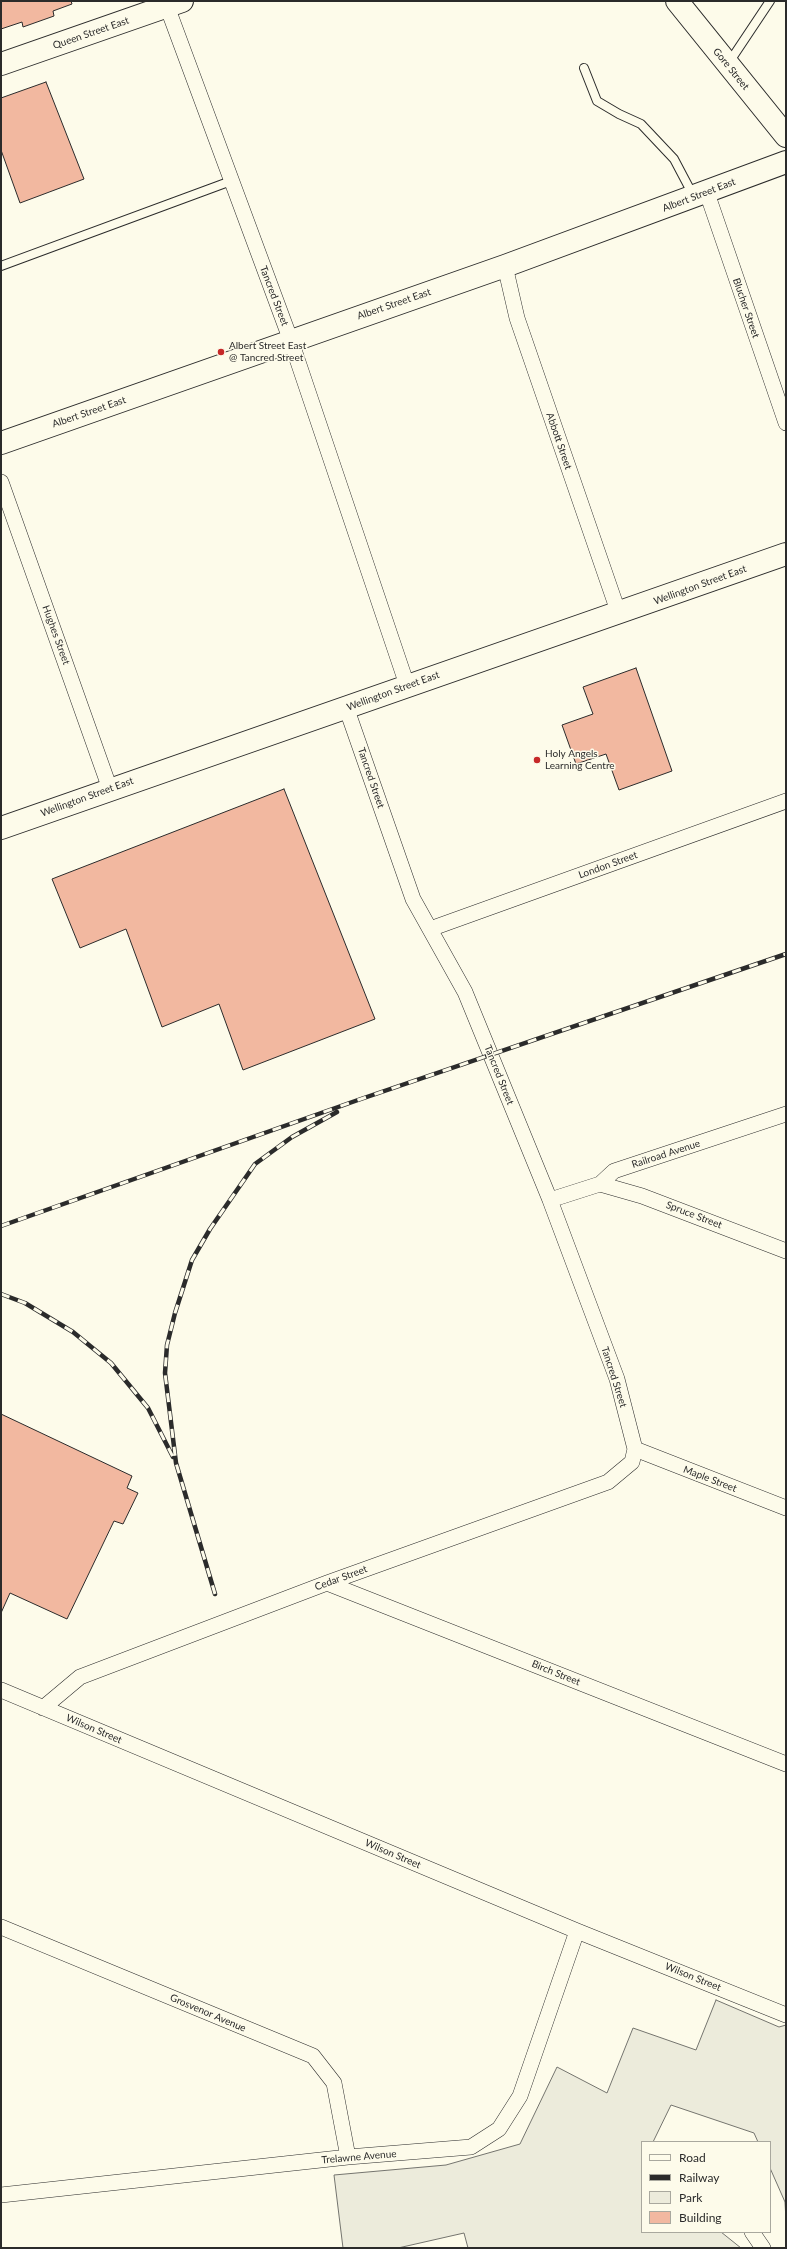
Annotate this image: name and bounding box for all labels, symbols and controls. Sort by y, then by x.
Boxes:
street label: Queen Street East [51,14,131,52]
street label: Gore Street [710,46,752,92]
street label: Albert Street East [661,176,737,214]
street label: Tancred Street [257,264,291,328]
street label: Blucher Street [730,277,762,339]
street label: Albert Street East [356,286,432,322]
place label: Albert Street East @ Tancred Street [229,340,306,364]
marker: Albert Street East @ Tancred Street [216,347,226,357]
street label: Albert Street East [51,394,127,430]
street label: Abbott Street [544,411,574,471]
street label: Wellington Street East [652,563,748,607]
street label: Hughes Street [40,604,72,666]
street label: Wellington Street East [345,669,441,713]
street label: Tancred Street [355,746,387,810]
place label: Holy Angels Learning Centre [545,748,615,772]
marker: Holy Angels Learning Centre [532,755,542,765]
street label: Wellington Street East [39,775,135,819]
street label: London Street [577,849,639,881]
street label: Tancred Street [482,1043,516,1107]
street label: Railroad Avenue [630,1137,702,1171]
street label: Spruce Street [664,1199,724,1231]
street label: Tancred Street [599,1345,629,1409]
street label: Maple Street [682,1463,738,1495]
street label: Cedar Street [313,1563,369,1593]
street label: Birch Street [530,1658,582,1688]
street label: Wilson Street [64,1712,124,1746]
street label: Wilson Street [363,1837,423,1871]
street label: Wilson Street [663,1960,723,1994]
street label: Grosvenor Avenue [168,1992,248,2034]
legend [641,2141,771,2233]
street label: Trelawne Avenue [321,2148,397,2166]
text: Road [679,2150,706,2165]
text: Railway [679,2170,719,2185]
text: Park [679,2190,702,2205]
text: Building [679,2210,722,2225]

